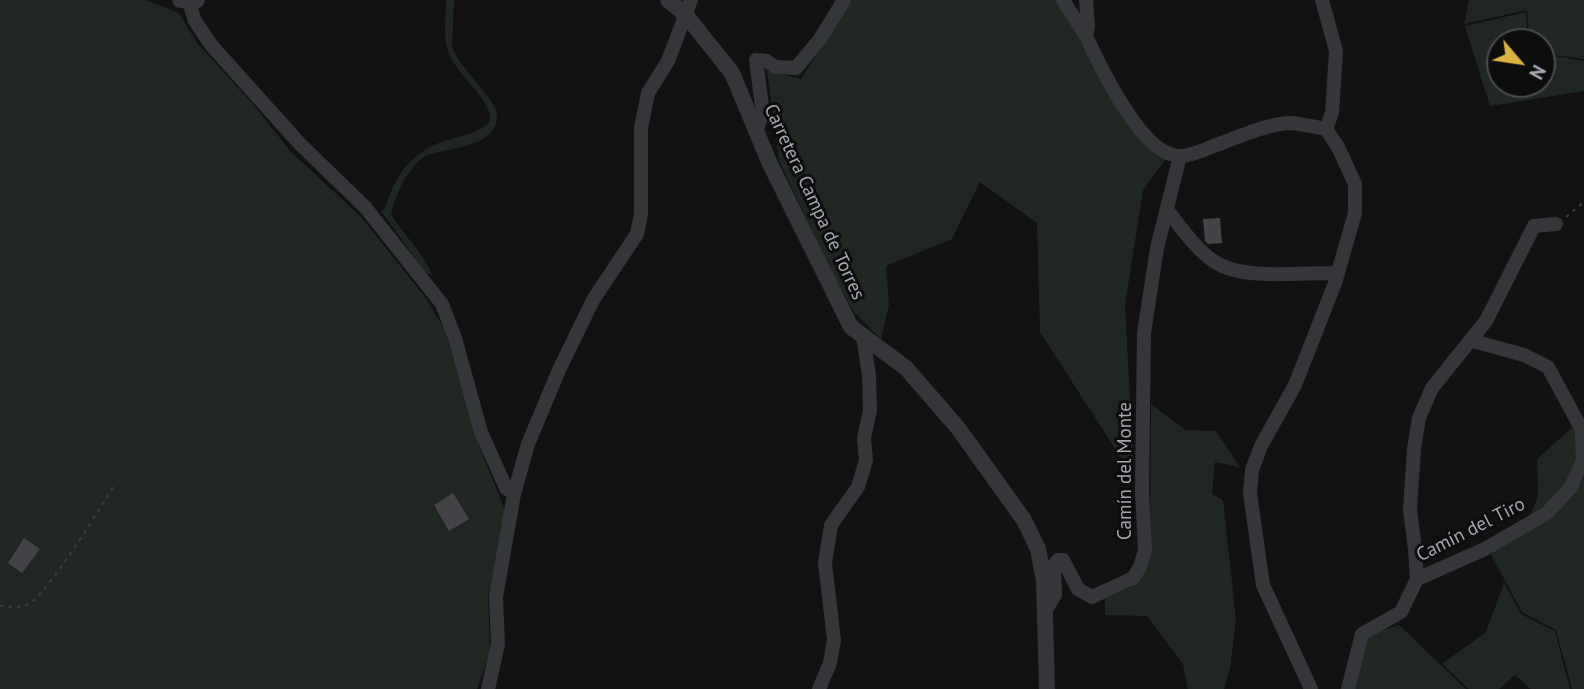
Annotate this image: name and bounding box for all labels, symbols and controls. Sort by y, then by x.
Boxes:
north arrow [1486,28,1556,98]
text: N [1524,61,1551,83]
street label: Carretera Campa de Torres [759,101,869,303]
street label: Camín del Monte [1115,402,1137,540]
street label: Camín del Tiro [1413,493,1529,567]

